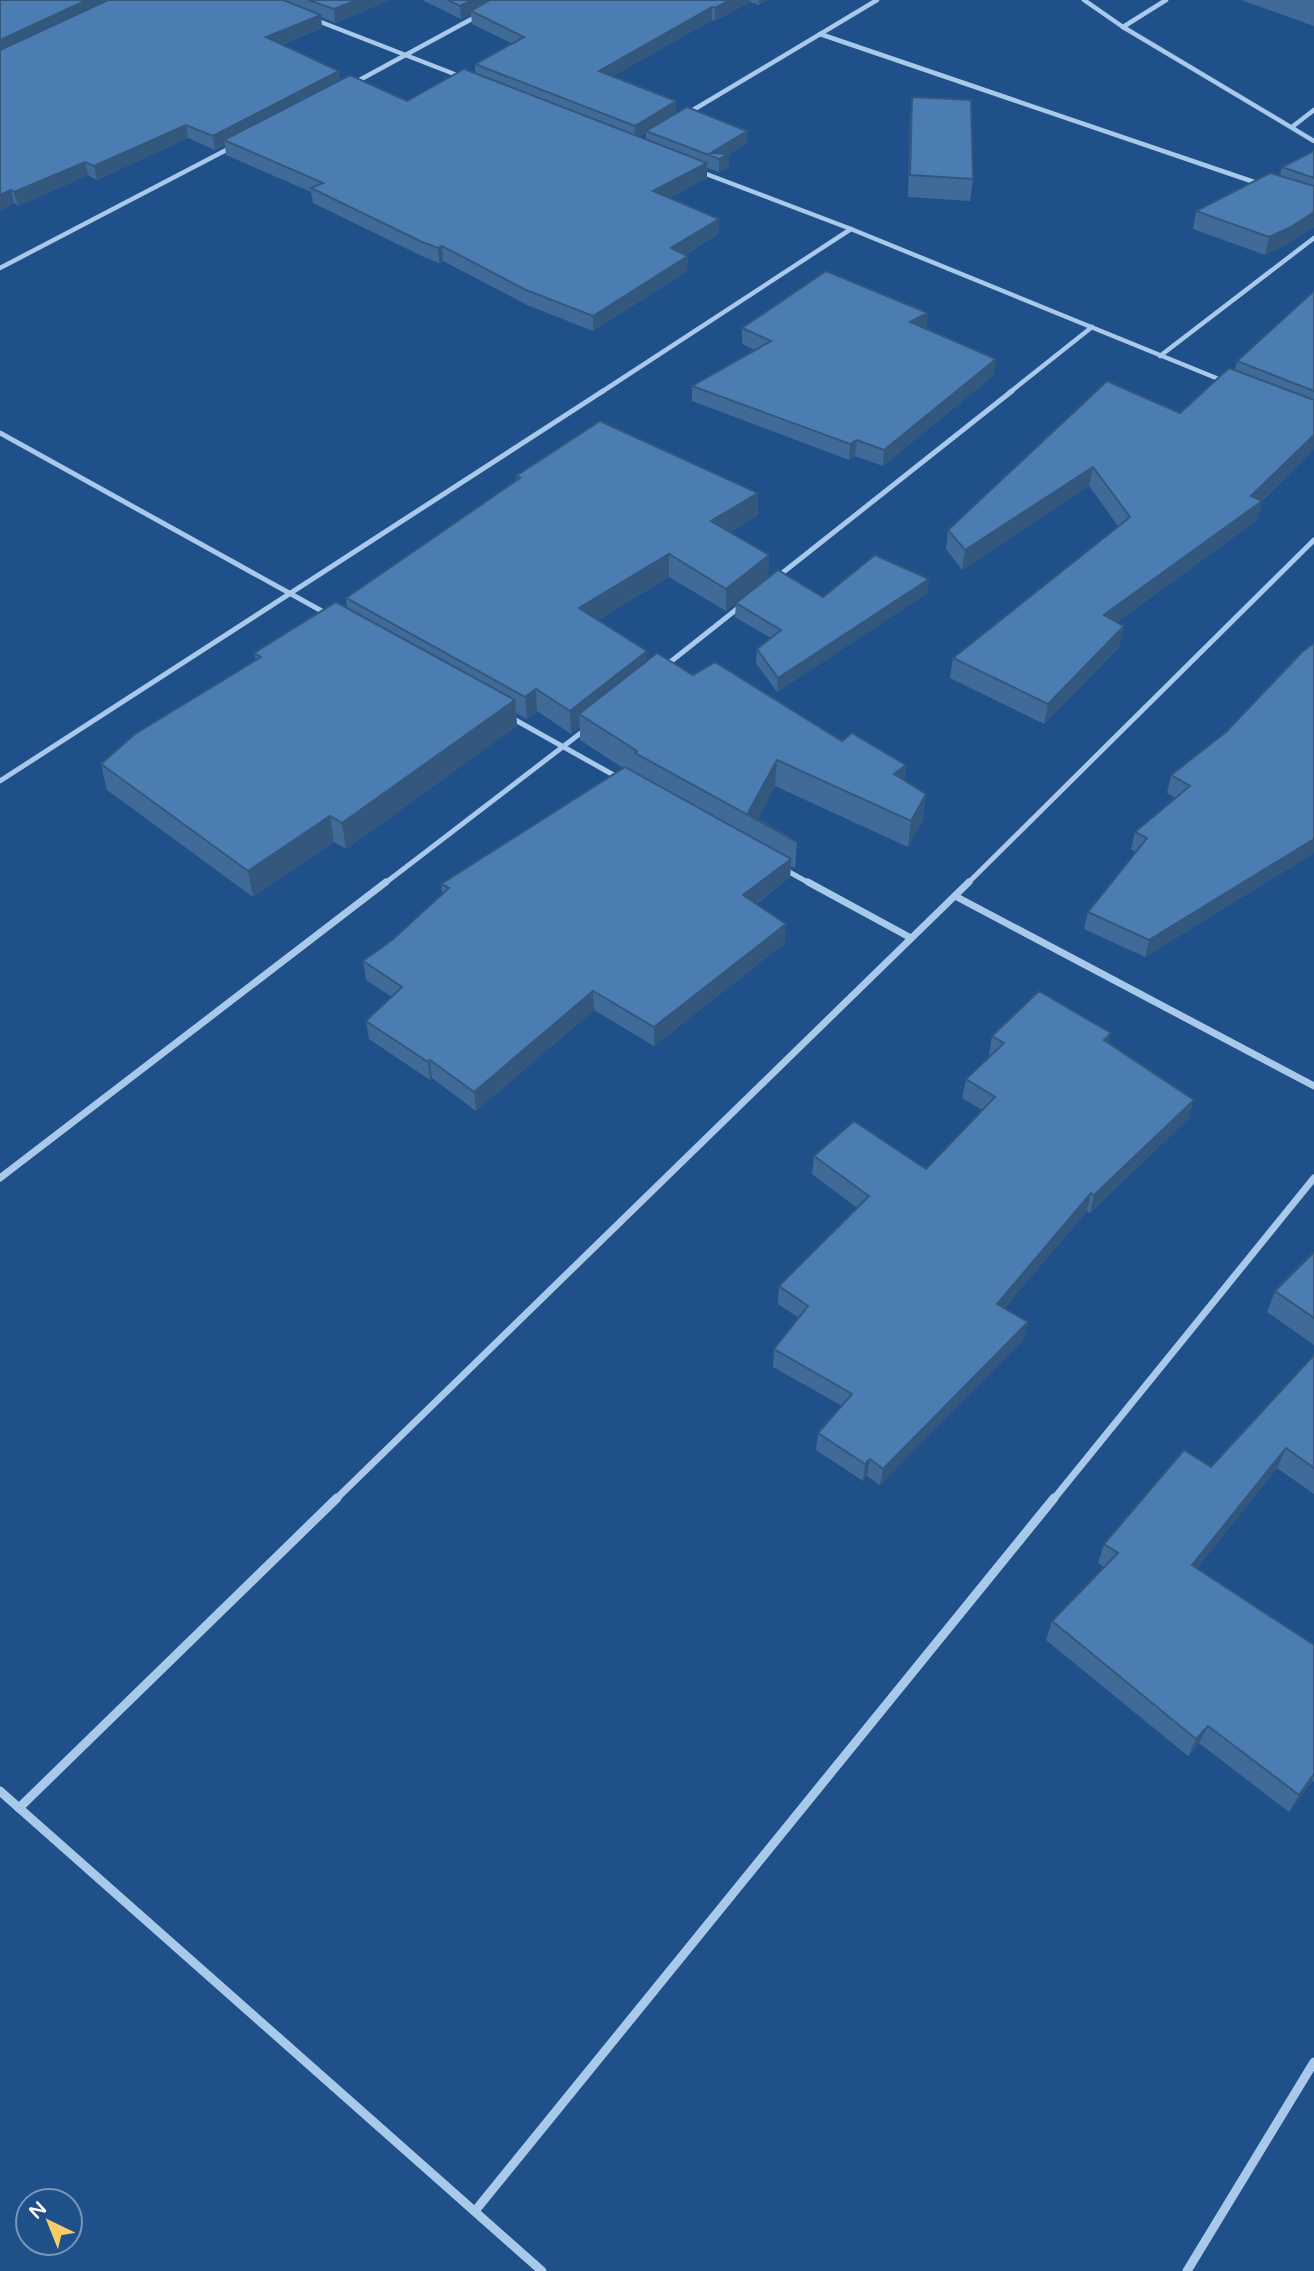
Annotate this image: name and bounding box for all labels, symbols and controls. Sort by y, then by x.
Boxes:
north arrow [14,2187,84,2257]
text: N [25,2197,51,2224]

